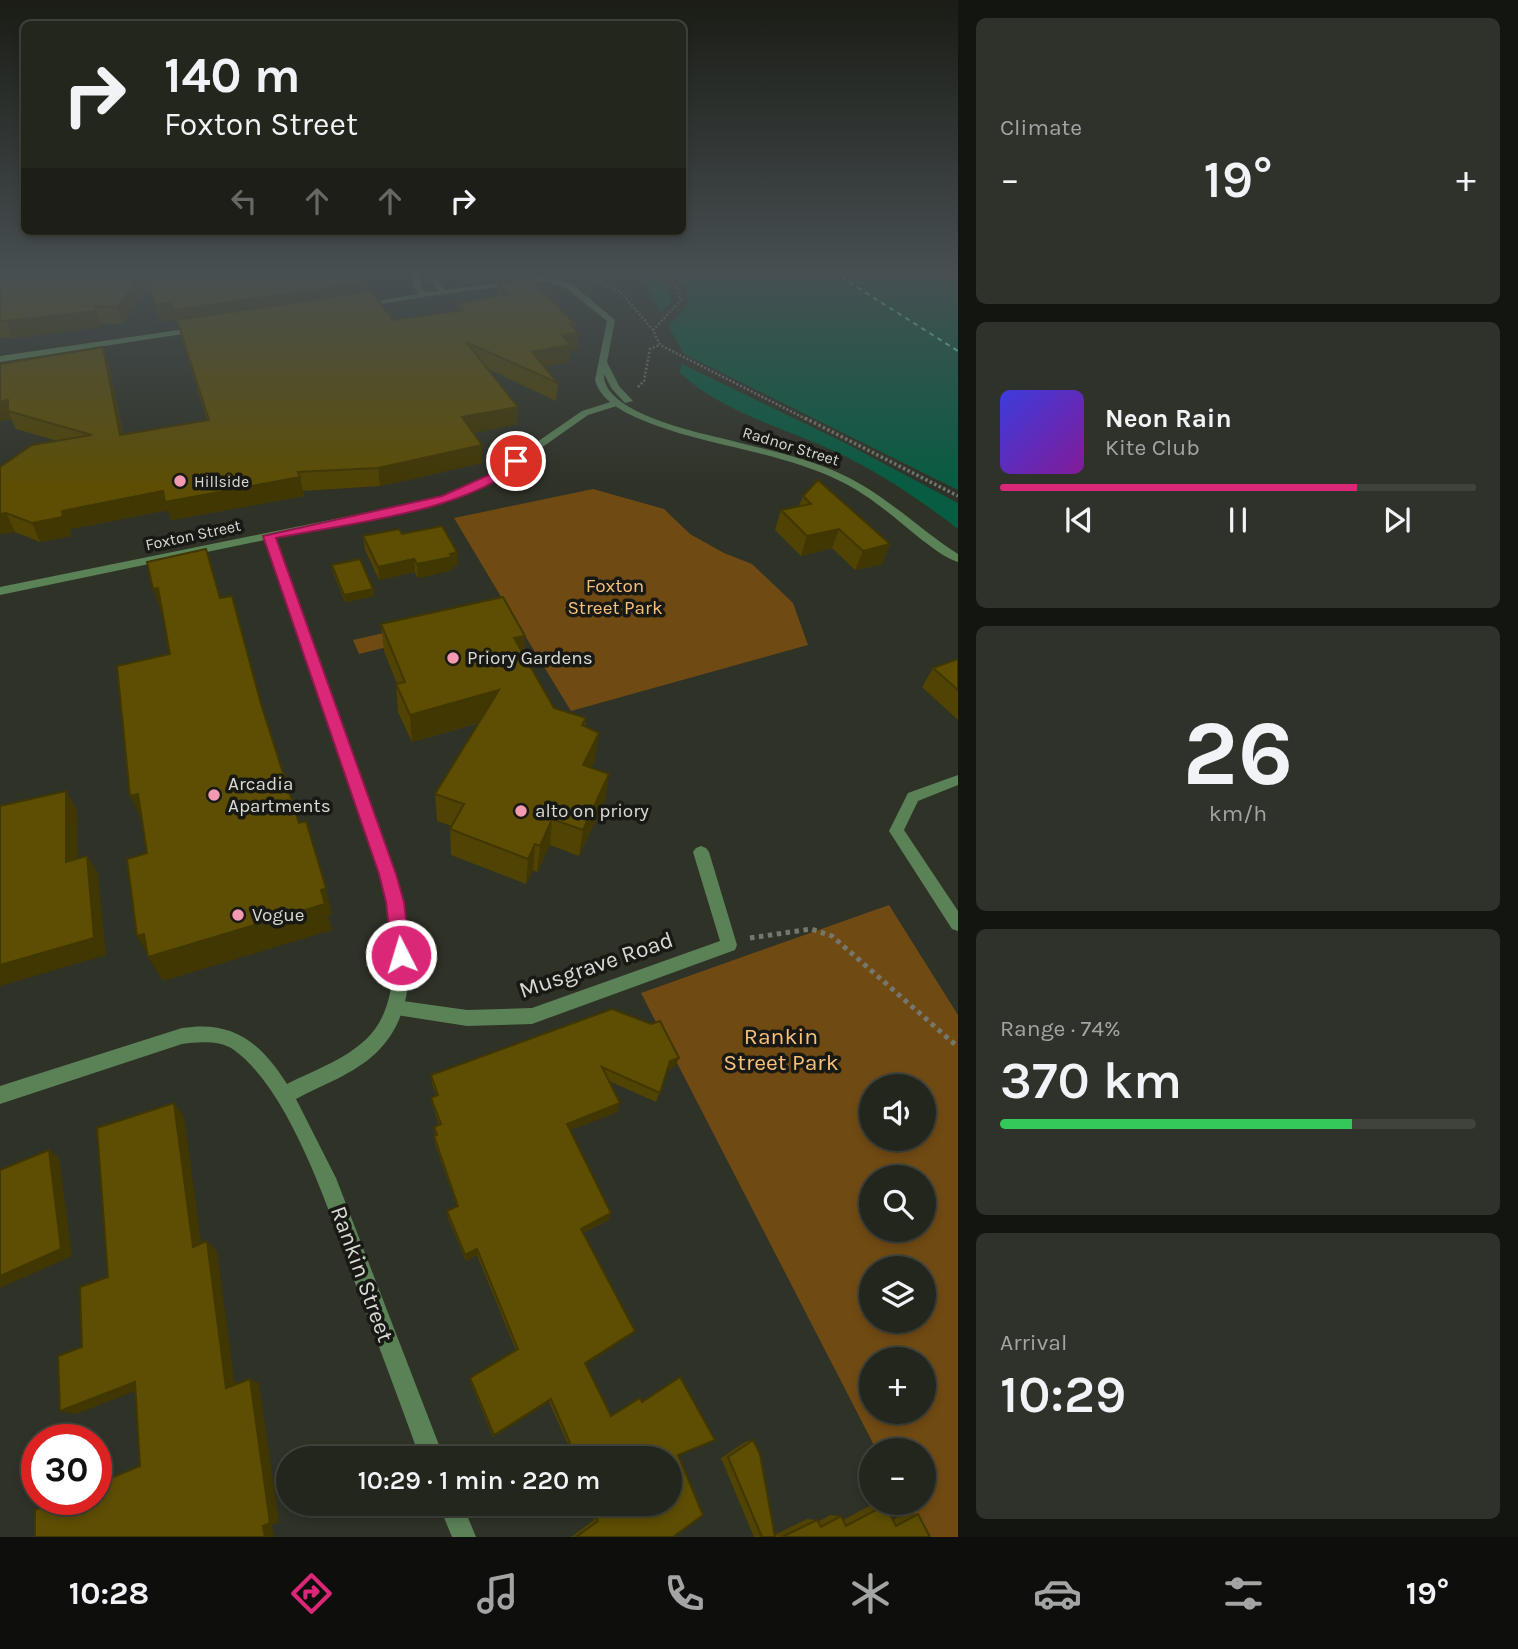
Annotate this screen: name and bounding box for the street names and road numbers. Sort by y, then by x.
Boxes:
street label: Radnor Street [740,422,842,470]
street label: Foxton Street [144,516,242,554]
street label: Musgrave Road [515,926,677,1004]
street label: Rankin Street [325,1202,399,1346]

